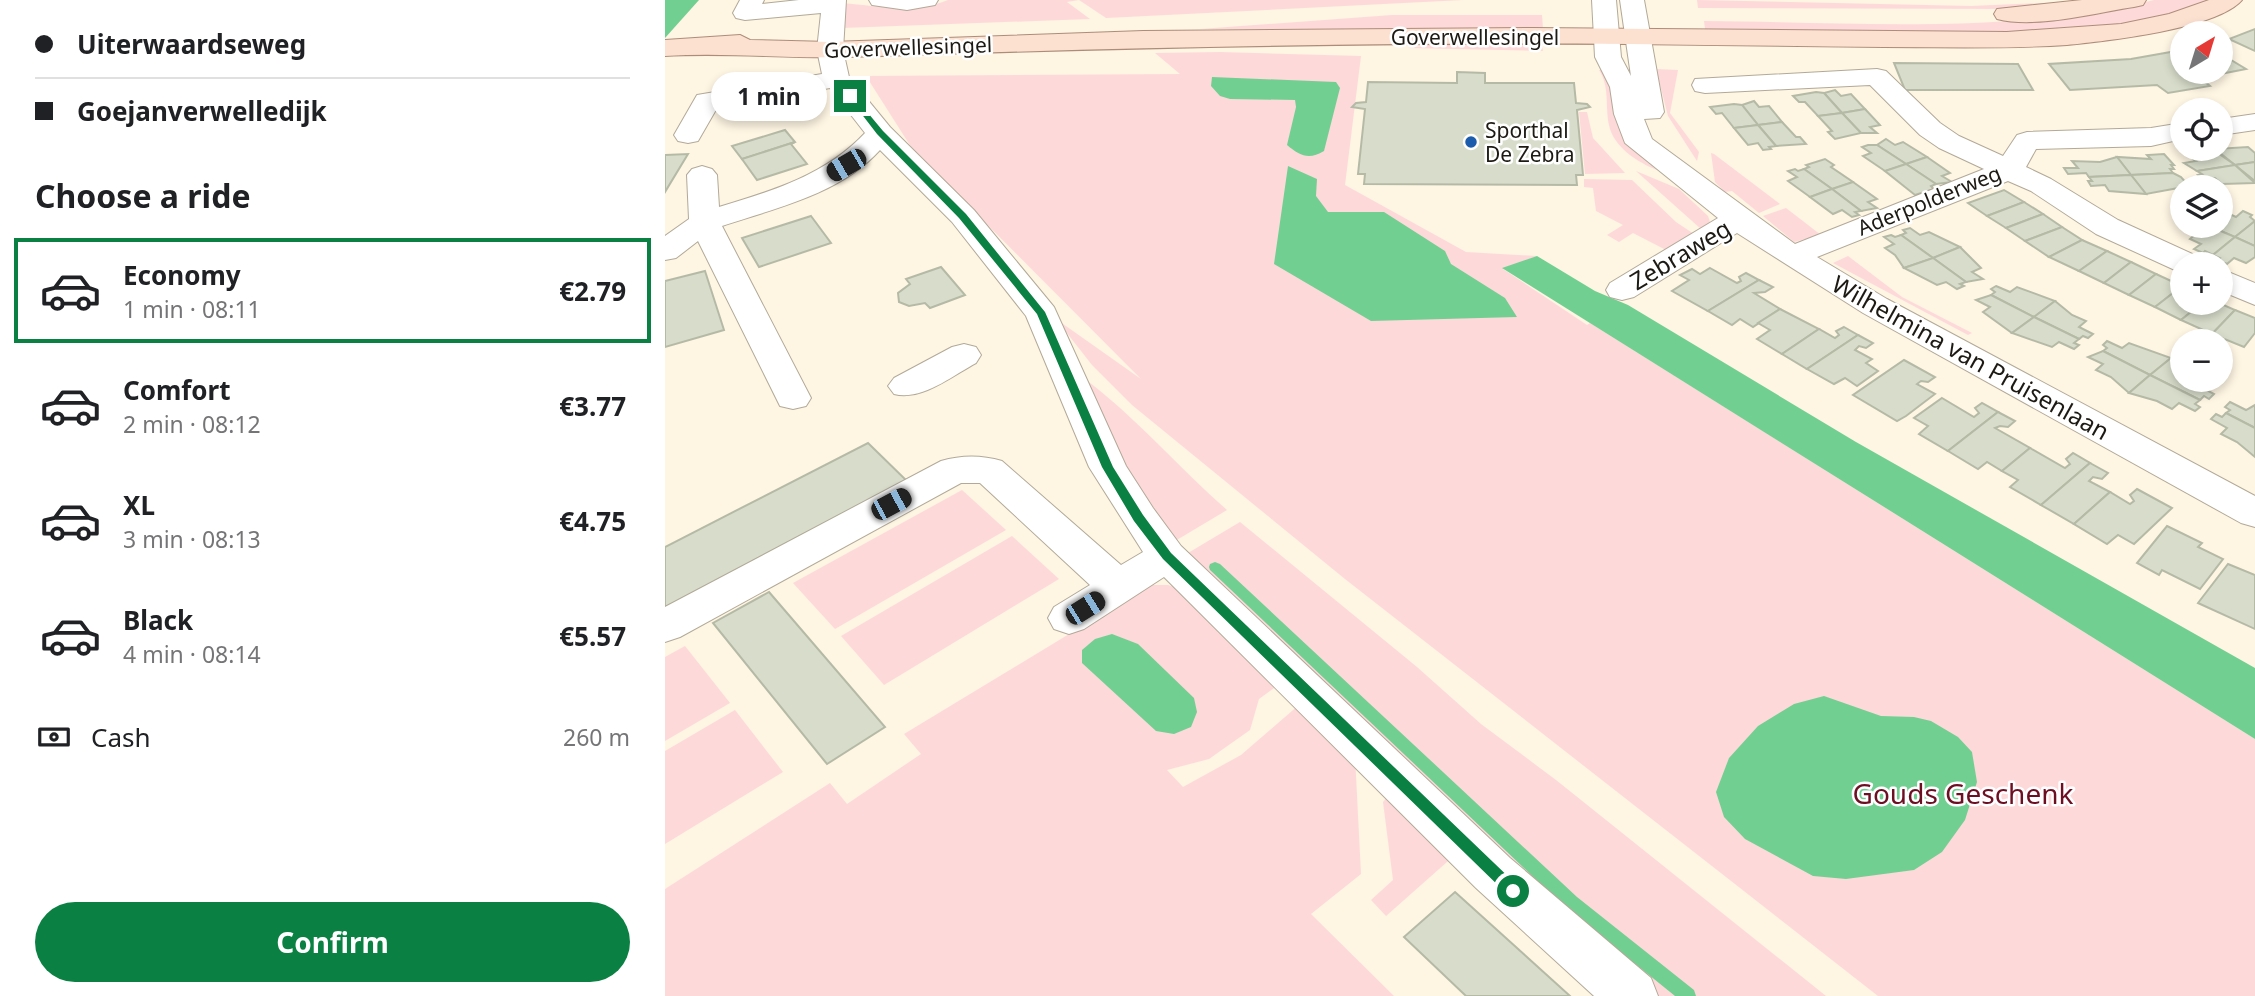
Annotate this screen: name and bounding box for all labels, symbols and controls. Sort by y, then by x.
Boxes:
north arrow [2170,21,2233,84]
map controls [2170,21,2233,392]
street label: Goverwellesingel [1391,23,1559,51]
text: Uiterwaardseweg [77,26,306,62]
street label: Goverwellesingel [823,30,993,64]
callout: 1 min [710,72,825,120]
text: 1 min [737,80,801,112]
route end [834,80,866,112]
text: Goejanverwelledijk [77,93,327,129]
button: locate [2170,98,2233,161]
place label: Sporthal De Zebra [1485,116,1574,168]
marker: Sporthal De Zebra [1463,134,1479,150]
car [823,145,870,185]
street label: Aderpolderweg [1853,158,2005,242]
text: Choose a ride [35,174,251,217]
button: layers [2170,175,2233,238]
street label: Zebraweg [1623,211,1737,297]
button: + [2170,252,2233,315]
text: Economy [123,257,241,293]
icon: car [39,259,102,322]
street label: Wilhelmina van Pruisenlaan [1826,267,2116,447]
text: €2.79 [559,273,626,309]
text: 1 min · 08:11 [123,293,261,325]
button: − [2170,329,2233,392]
text: Comfort [123,372,231,408]
icon: car [39,374,102,437]
text: €3.77 [559,388,626,424]
text: 2 min · 08:12 [123,408,261,440]
car [868,485,915,523]
text: XL [123,487,155,523]
icon: car [39,489,102,552]
text: €4.75 [559,503,626,539]
text: 3 min · 08:13 [123,523,261,555]
car [1062,588,1109,628]
text: Black [123,602,193,638]
icon: car [39,604,102,667]
text: €5.57 [559,618,626,654]
text: 4 min · 08:14 [123,638,261,670]
icon: cash [35,718,73,756]
text: Cash [91,719,151,755]
text: 260 m [563,721,630,753]
park label: Gouds Geschenk [1853,774,2074,812]
route start [1497,875,1529,907]
button: Confirm [35,902,630,982]

